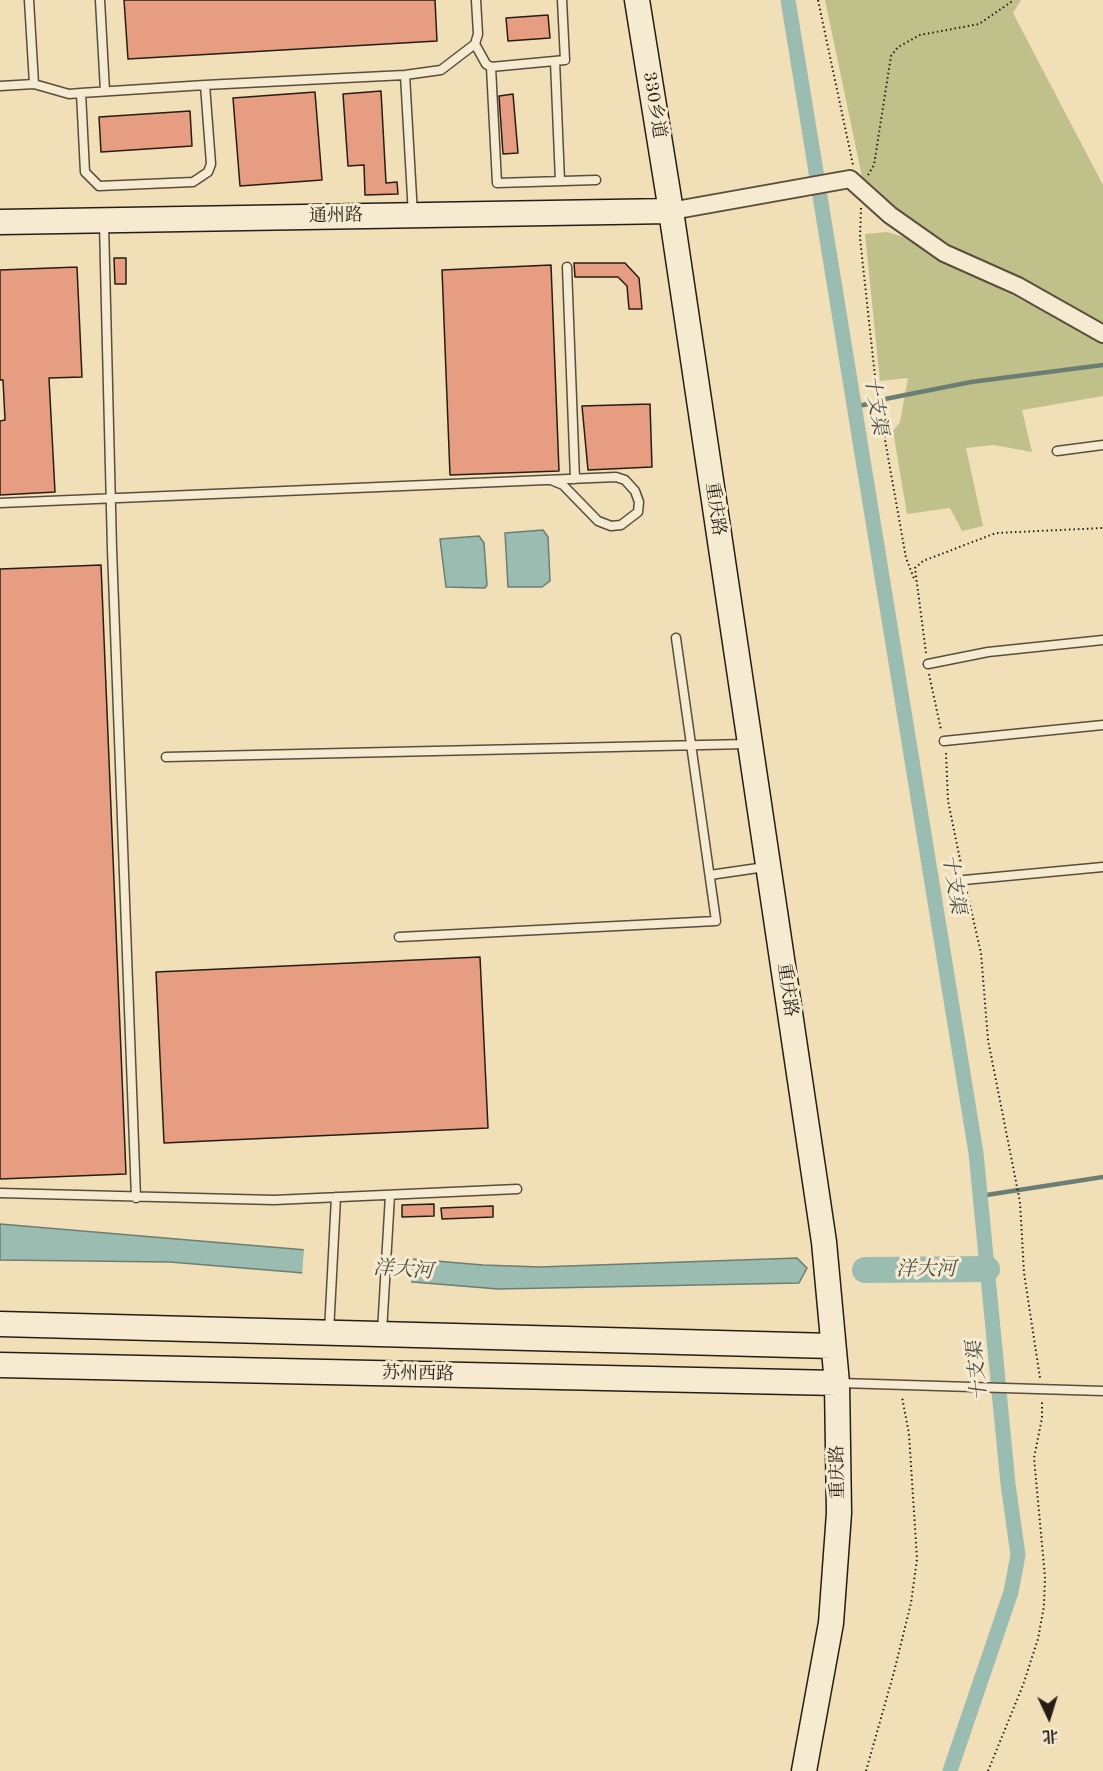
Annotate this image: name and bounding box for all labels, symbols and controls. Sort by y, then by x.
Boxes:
street label: 330乡道 [638,70,670,140]
street label: 通州路 [309,205,363,227]
water label: 十支渠 [858,373,892,437]
street label: 重庆路 [701,481,729,537]
water label: 十支渠 [936,852,970,916]
street label: 重庆路 [773,962,801,1018]
water label: 洋大河 [372,1256,434,1284]
water label: 洋大河 [896,1258,956,1282]
water label: 十支渠 [963,1340,993,1402]
street label: 苏州西路 [382,1363,454,1385]
street label: 重庆路 [827,1445,849,1499]
north arrow [1019,1687,1079,1747]
text: 北 [1042,1726,1059,1743]

